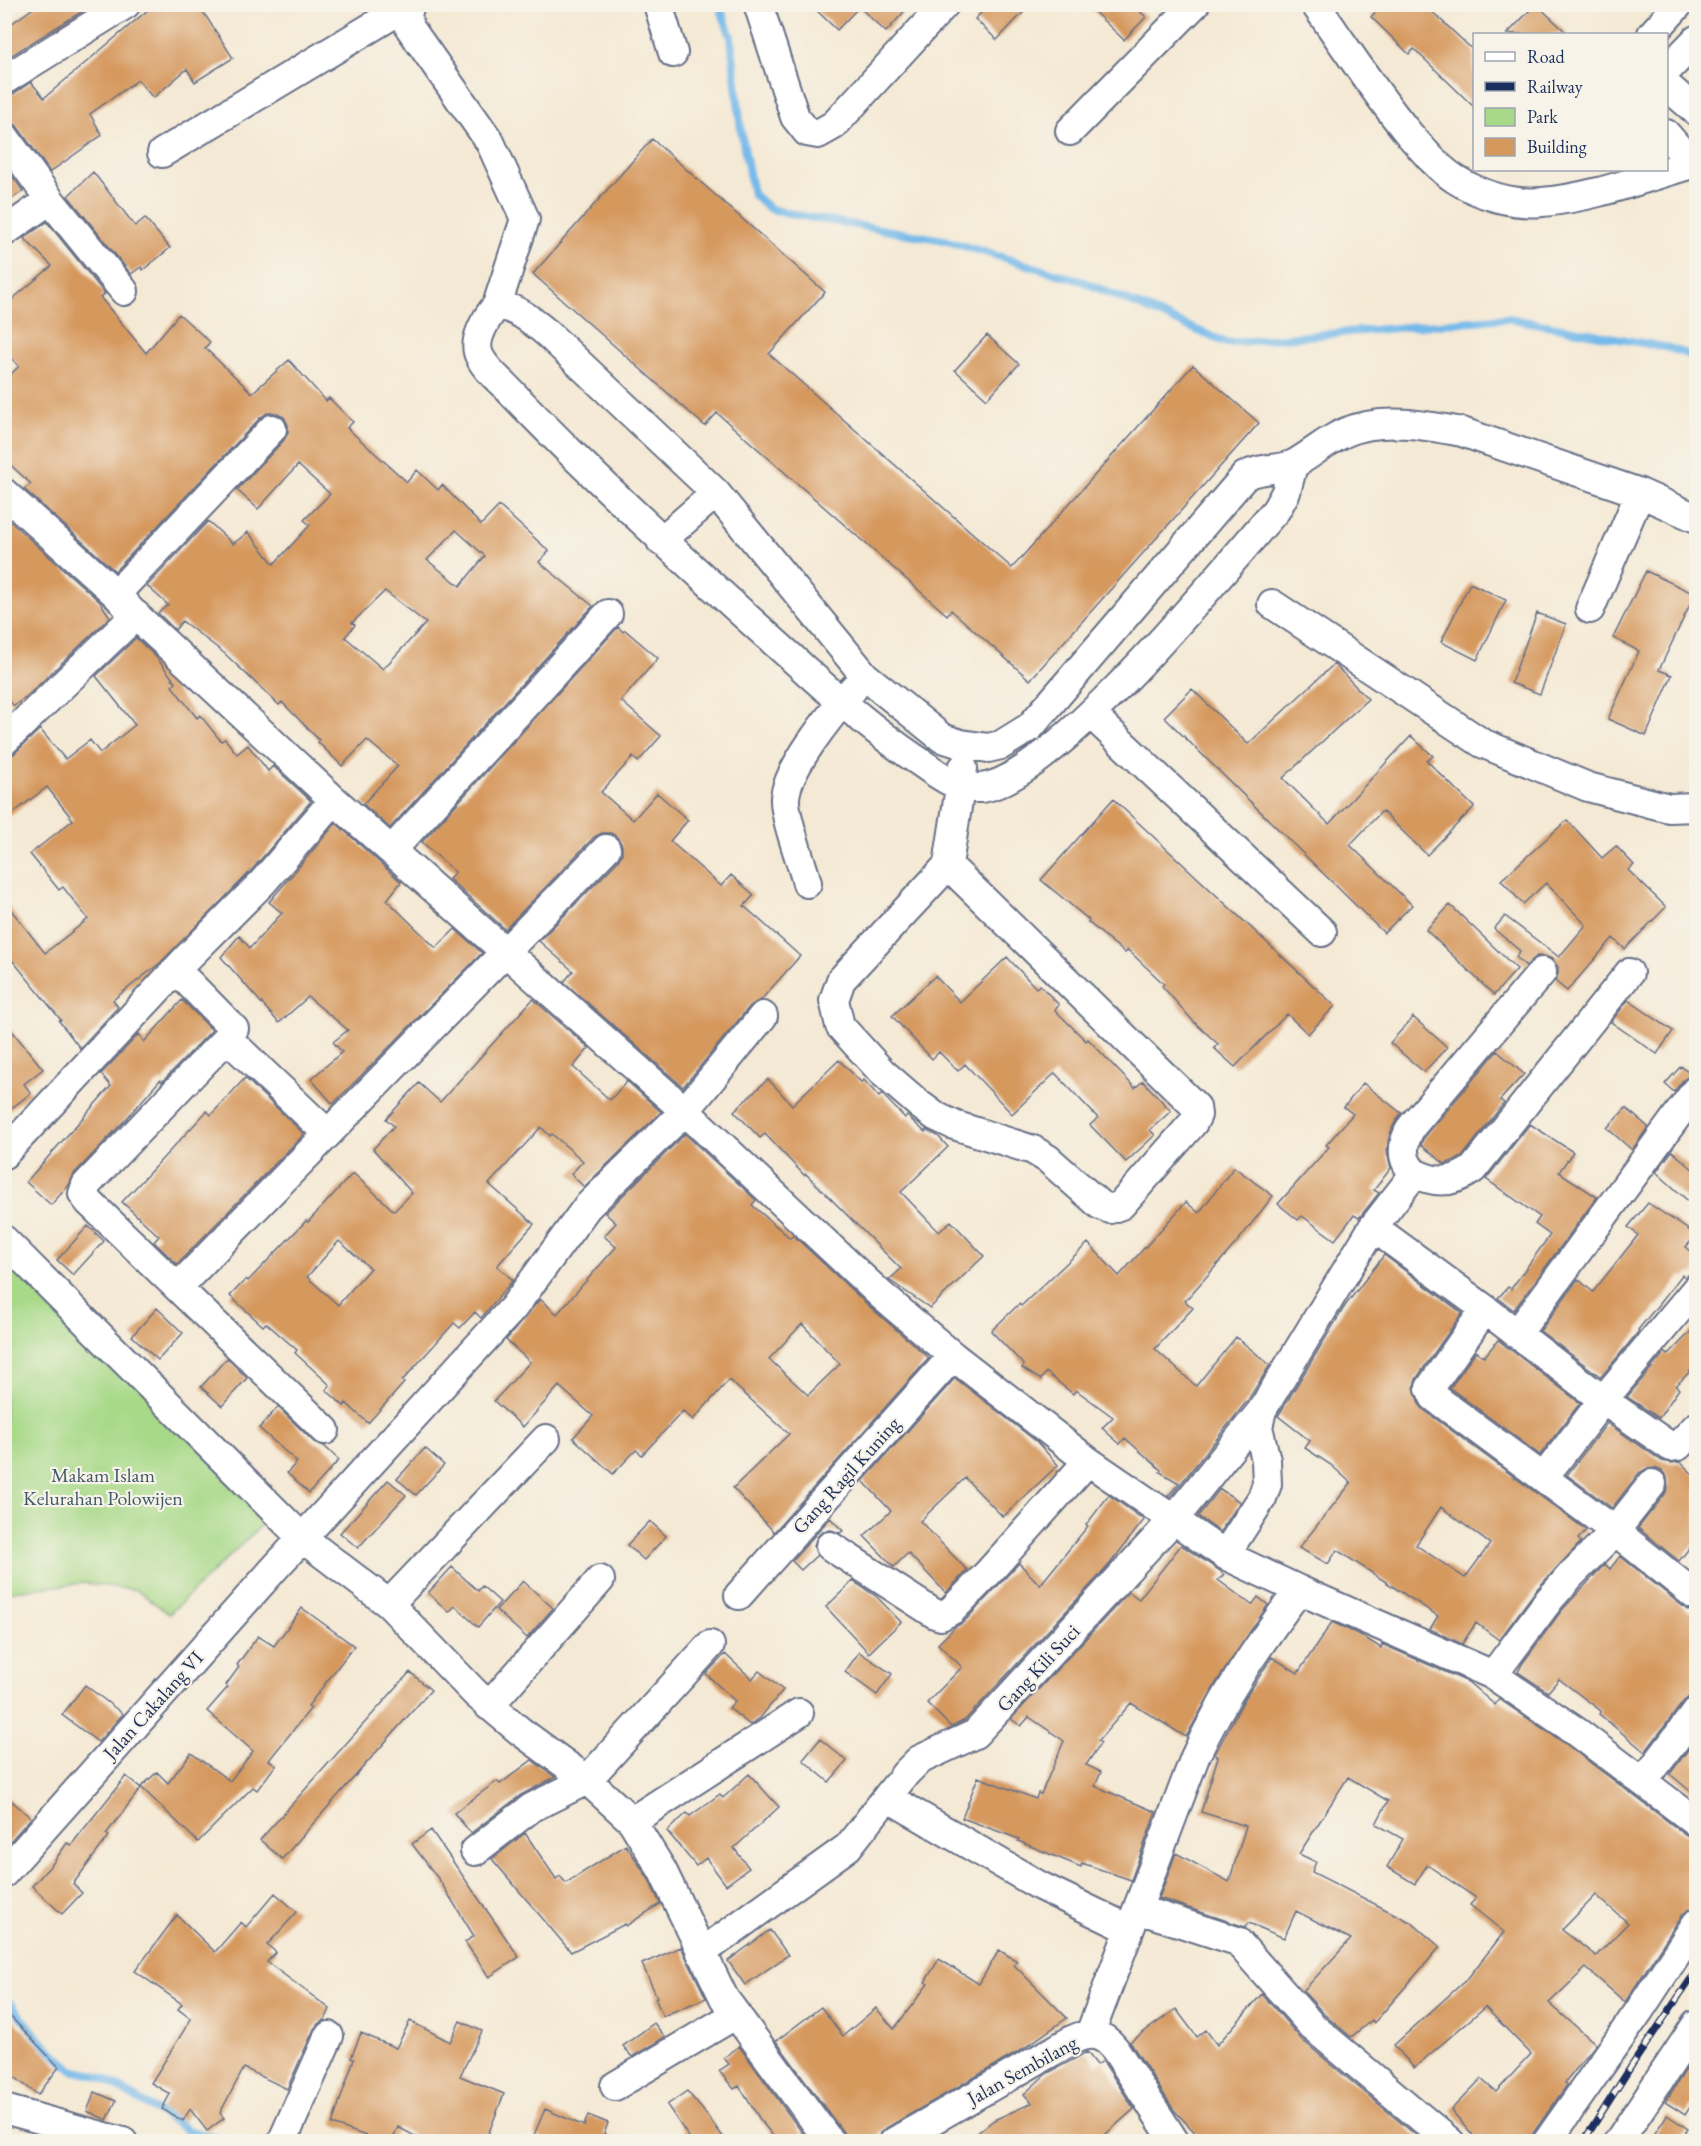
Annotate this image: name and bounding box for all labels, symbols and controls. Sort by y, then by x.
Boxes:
legend [1473,33,1668,171]
text: Road [1527,45,1566,68]
text: Railway [1527,75,1583,98]
text: Park [1527,105,1558,128]
text: Building [1527,135,1587,158]
street label: Gang Ragil Kuning [786,1411,906,1539]
park label: Makam Islam Kelurahan Polowijen [23,1462,183,1511]
street label: Gang Kili Suci [991,1619,1085,1717]
street label: Jalan Cakalang VI [96,1645,209,1766]
street label: Jalan Sembilang [961,2029,1082,2112]

